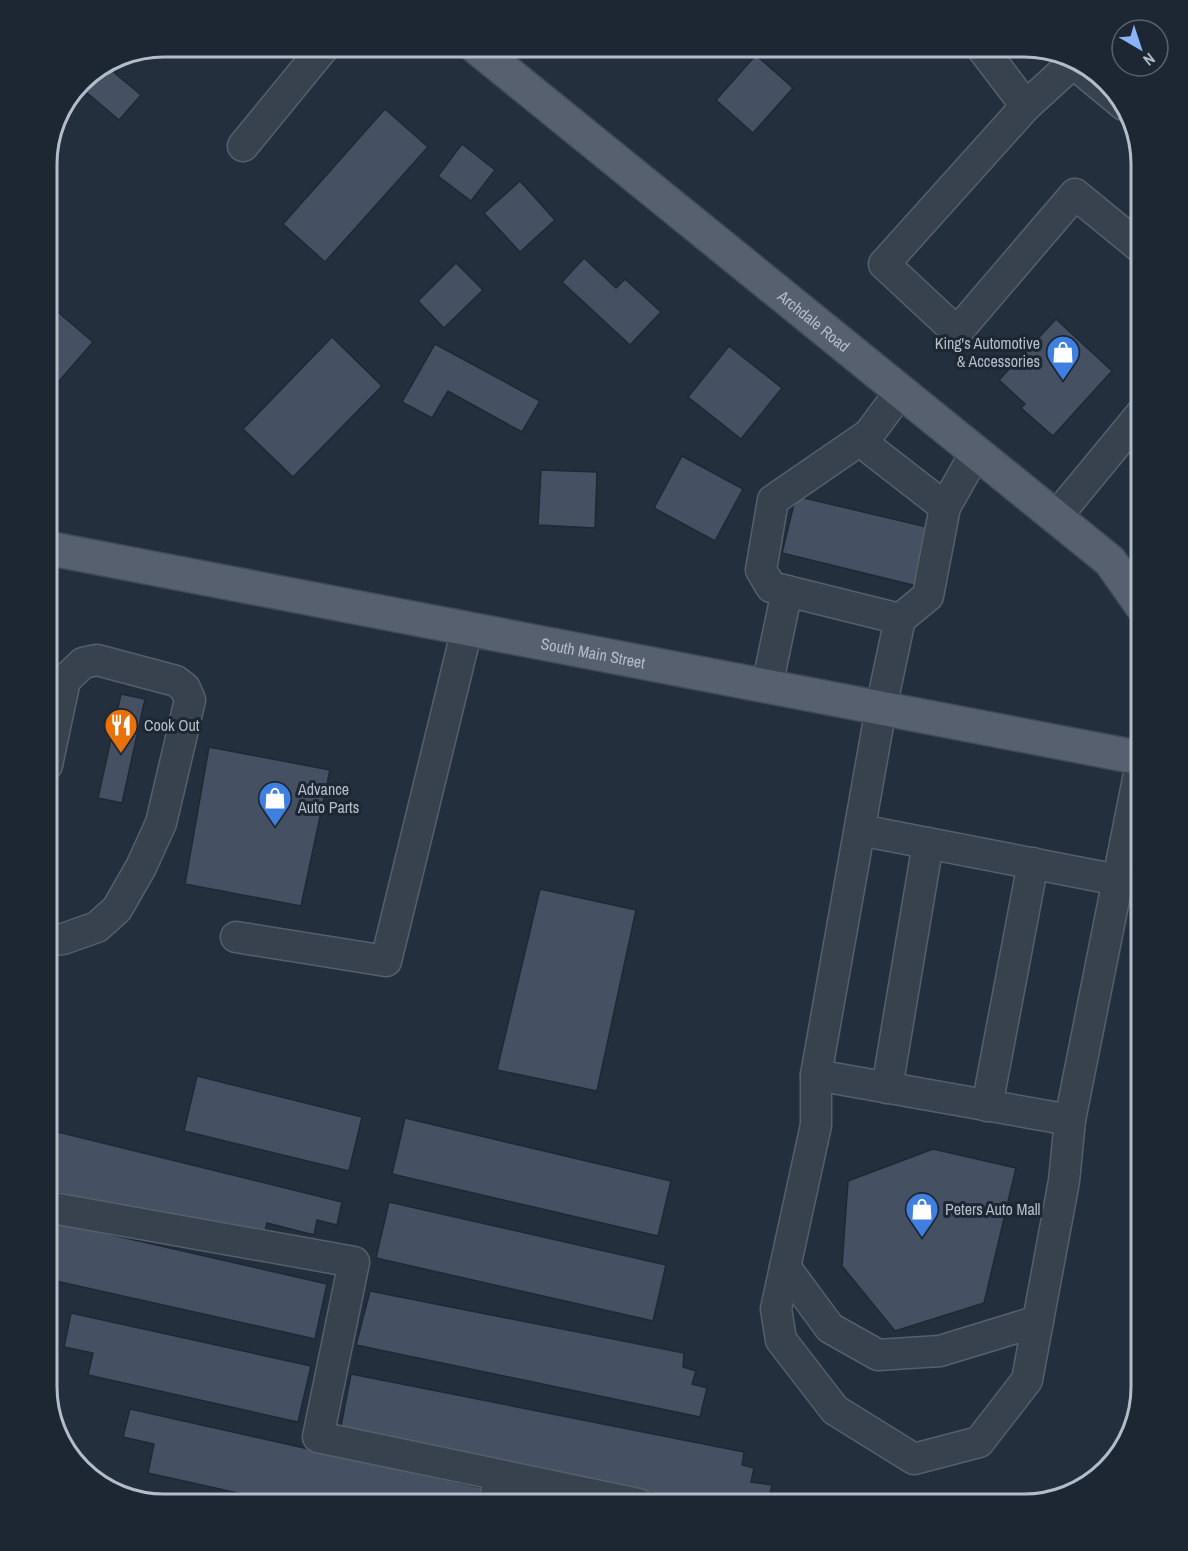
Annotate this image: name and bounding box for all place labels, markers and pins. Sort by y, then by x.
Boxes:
place label: King's Automotive & Accessories [935,332,1040,372]
shop icon: King's Automotive & Accessories [1045,334,1081,381]
restaurant icon: Cook Out [103,707,139,754]
place label: Cook Out [144,714,200,736]
place label: Advance Auto Parts [297,778,359,818]
shop icon: Advance Auto Parts [257,780,293,827]
shop icon: Peters Auto Mall [904,1191,940,1238]
place label: Peters Auto Mall [945,1198,1041,1220]

